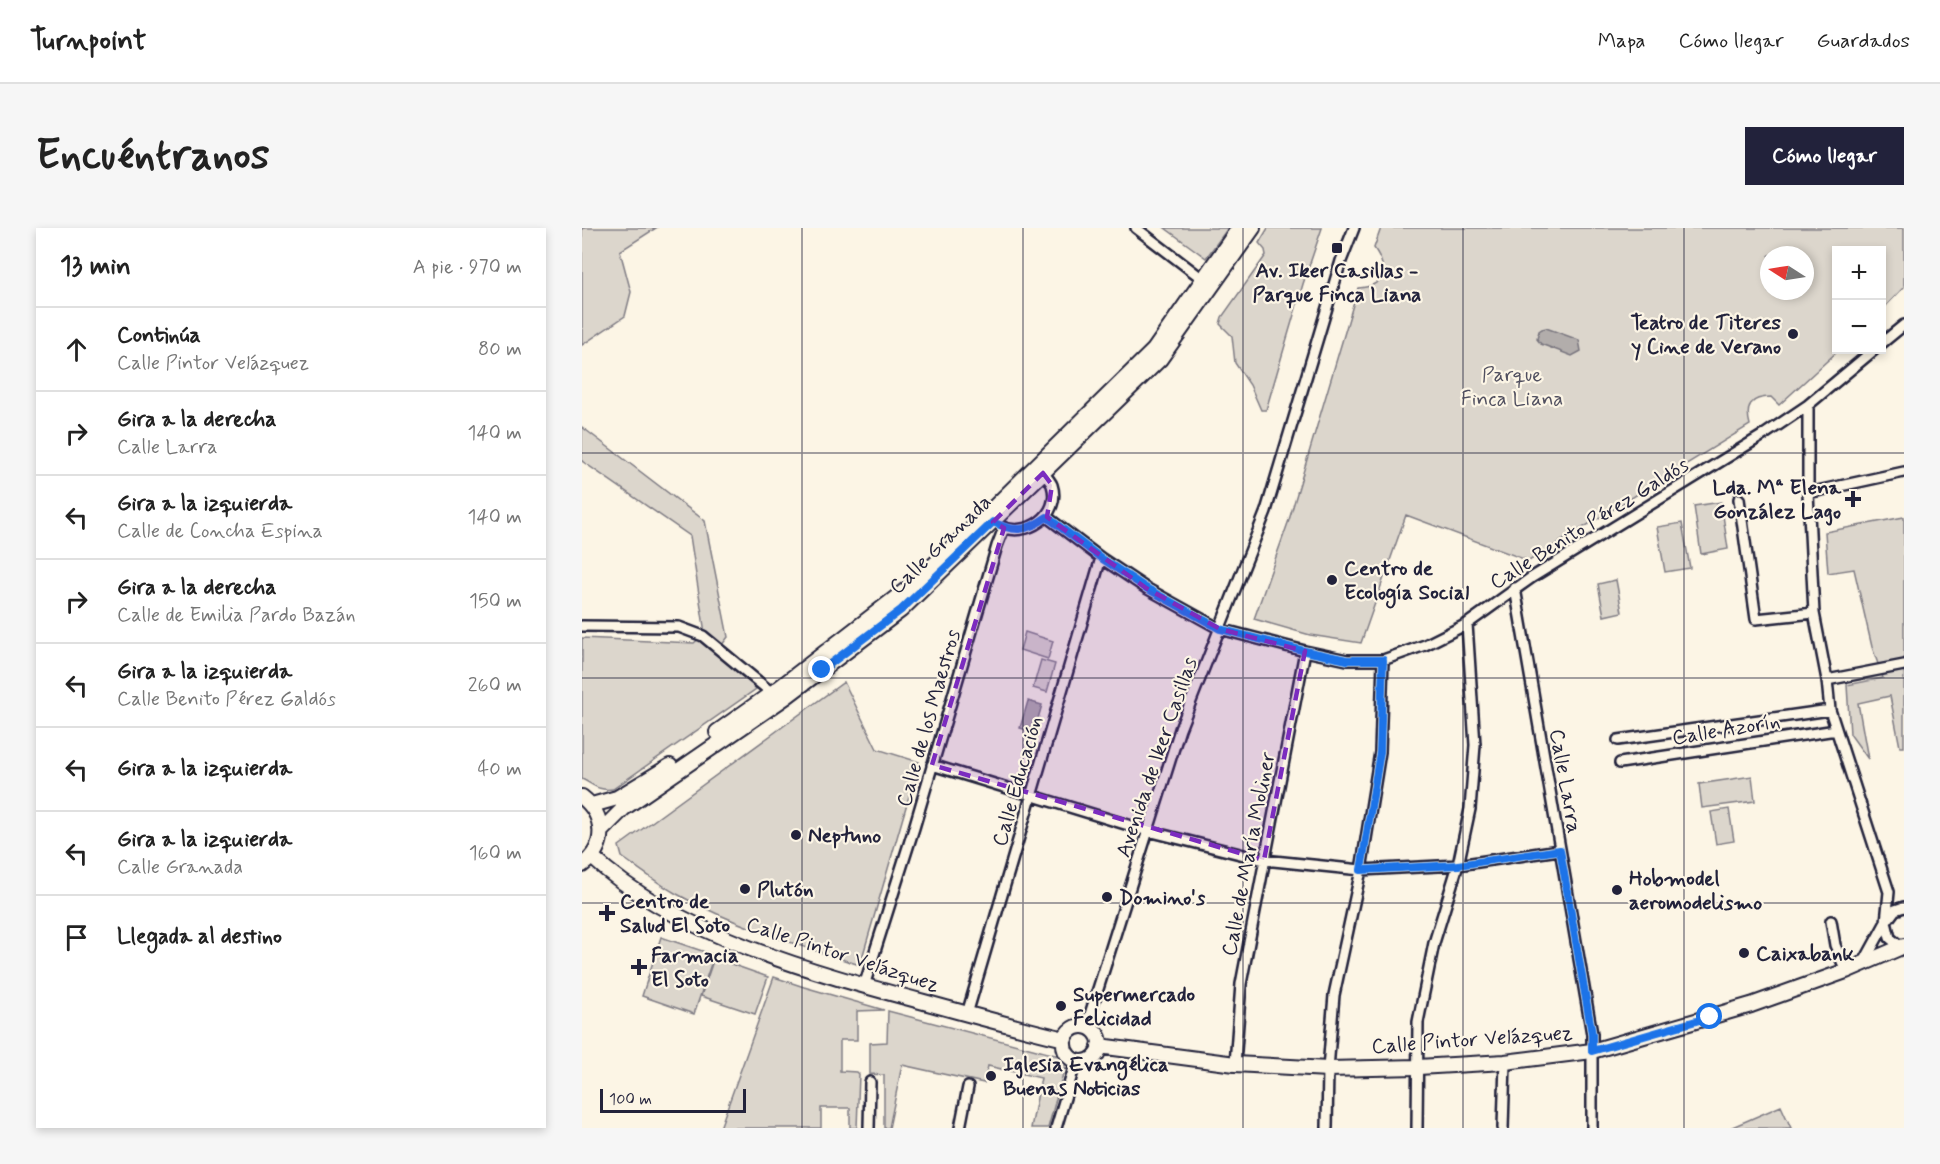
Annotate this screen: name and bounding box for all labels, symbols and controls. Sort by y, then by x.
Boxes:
text: Turnpoint [30,23,146,60]
text: Mapa [1598,27,1646,55]
text: Cómo llegar [1679,27,1784,55]
text: Guardados [1817,27,1910,55]
button: Cómo llegar [1745,127,1904,185]
text: Encuéntranos [36,129,269,184]
marker: Av. Iker Casillas - Parque Finca Liana [1330,241,1344,255]
north arrow [1760,246,1814,300]
map controls [1832,246,1886,354]
button: + [1832,246,1886,300]
text: 13 min [60,250,131,284]
text: A pie · 970 m [413,254,522,281]
place label: Av. Iker Casillas - Parque Finca Liana [1253,257,1421,309]
button: − [1832,300,1886,354]
place label: Teatro de Titeres y Cine de Verano [1630,309,1782,361]
text: Continúa [117,322,201,350]
marker: Teatro de Titeres y Cine de Verano [1786,327,1800,341]
icon: ahead [60,333,93,366]
text: 80 m [478,336,522,363]
text: Calle Pintor Velázquez [117,350,309,377]
park label: Parque Finca Liana [1461,361,1563,413]
text: Gira a la derecha [117,406,277,434]
icon: right [60,417,93,450]
text: 140 m [468,420,522,447]
text: Calle Larra [117,434,218,461]
street label: Calle Benito Pérez Galdós [1485,451,1694,597]
place label: Lda. Mª Elena González Lago [1713,474,1842,526]
street label: Calle Granada [883,489,998,601]
text: Gira a la izquierda [117,490,292,518]
marker: Lda. Mª Elena González Lago [1846,492,1860,506]
icon: left [60,501,93,534]
text: 140 m [468,504,522,531]
text: Calle de Concha Espina [117,518,323,545]
place label: Centro de Ecología Social [1344,555,1469,609]
marker: Centro de Ecología Social [1325,573,1339,587]
text: Gira a la derecha [117,574,277,602]
icon: right [60,585,93,618]
text: 150 m [469,588,522,615]
text: Calle de Emilia Pardo Bazán [117,602,355,629]
street label: Calle de los Maestros [890,626,968,810]
street label: Avenida de Iker Casillas [1110,654,1204,861]
route end [808,656,834,682]
text: Gira a la izquierda [117,658,292,686]
icon: left [60,669,93,702]
text: 260 m [468,672,522,699]
text: Calle Benito Pérez Galdós [117,686,336,713]
street label: Calle Azorín [1670,708,1782,752]
street label: Calle Educación [986,713,1050,850]
street label: Calle Larra [1542,727,1588,836]
street label: Calle de María Moliner [1215,749,1283,959]
icon: left [60,753,93,786]
text: Gira a la izquierda [117,755,292,783]
text: 40 m [478,756,522,783]
place label: Neptuno [808,822,881,850]
text: Gira a la izquierda [117,826,292,854]
marker: Neptuno [789,828,803,842]
icon: left [60,837,93,870]
text: 160 m [469,840,522,867]
text: Calle Granada [117,854,243,881]
place label: Hobmodel aeromodelismo [1629,865,1762,917]
place label: Plutón [757,876,814,904]
marker: Plutón [738,882,752,896]
marker: Hobmodel aeromodelismo [1610,883,1624,897]
place label: Domino's [1119,884,1206,912]
place label: Centro de Salud El Soto [620,888,731,940]
marker: Domino's [1100,890,1114,904]
marker: Centro de Salud El Soto [598,904,616,922]
street label: Calle Pintor Velázquez [742,910,943,1000]
icon: arrive [60,921,93,954]
text: Llegada al destino [117,923,282,951]
place label: Caixabank [1756,940,1855,968]
place label: Farmacia El Soto [651,942,739,994]
marker: Caixabank [1737,946,1751,960]
marker: Farmacia El Soto [632,960,646,974]
place label: Supermercado Felicidad [1073,981,1196,1033]
marker: Supermercado Felicidad [1054,999,1068,1013]
route start [1696,1003,1722,1029]
street label: Calle Pintor Velázquez [1371,1019,1574,1061]
place label: Iglesia Evangélica Buenas Noticias [1003,1051,1169,1103]
marker: Iglesia Evangélica Buenas Noticias [984,1069,998,1083]
scale bar [600,1086,746,1114]
text: 100 m [609,1089,652,1110]

